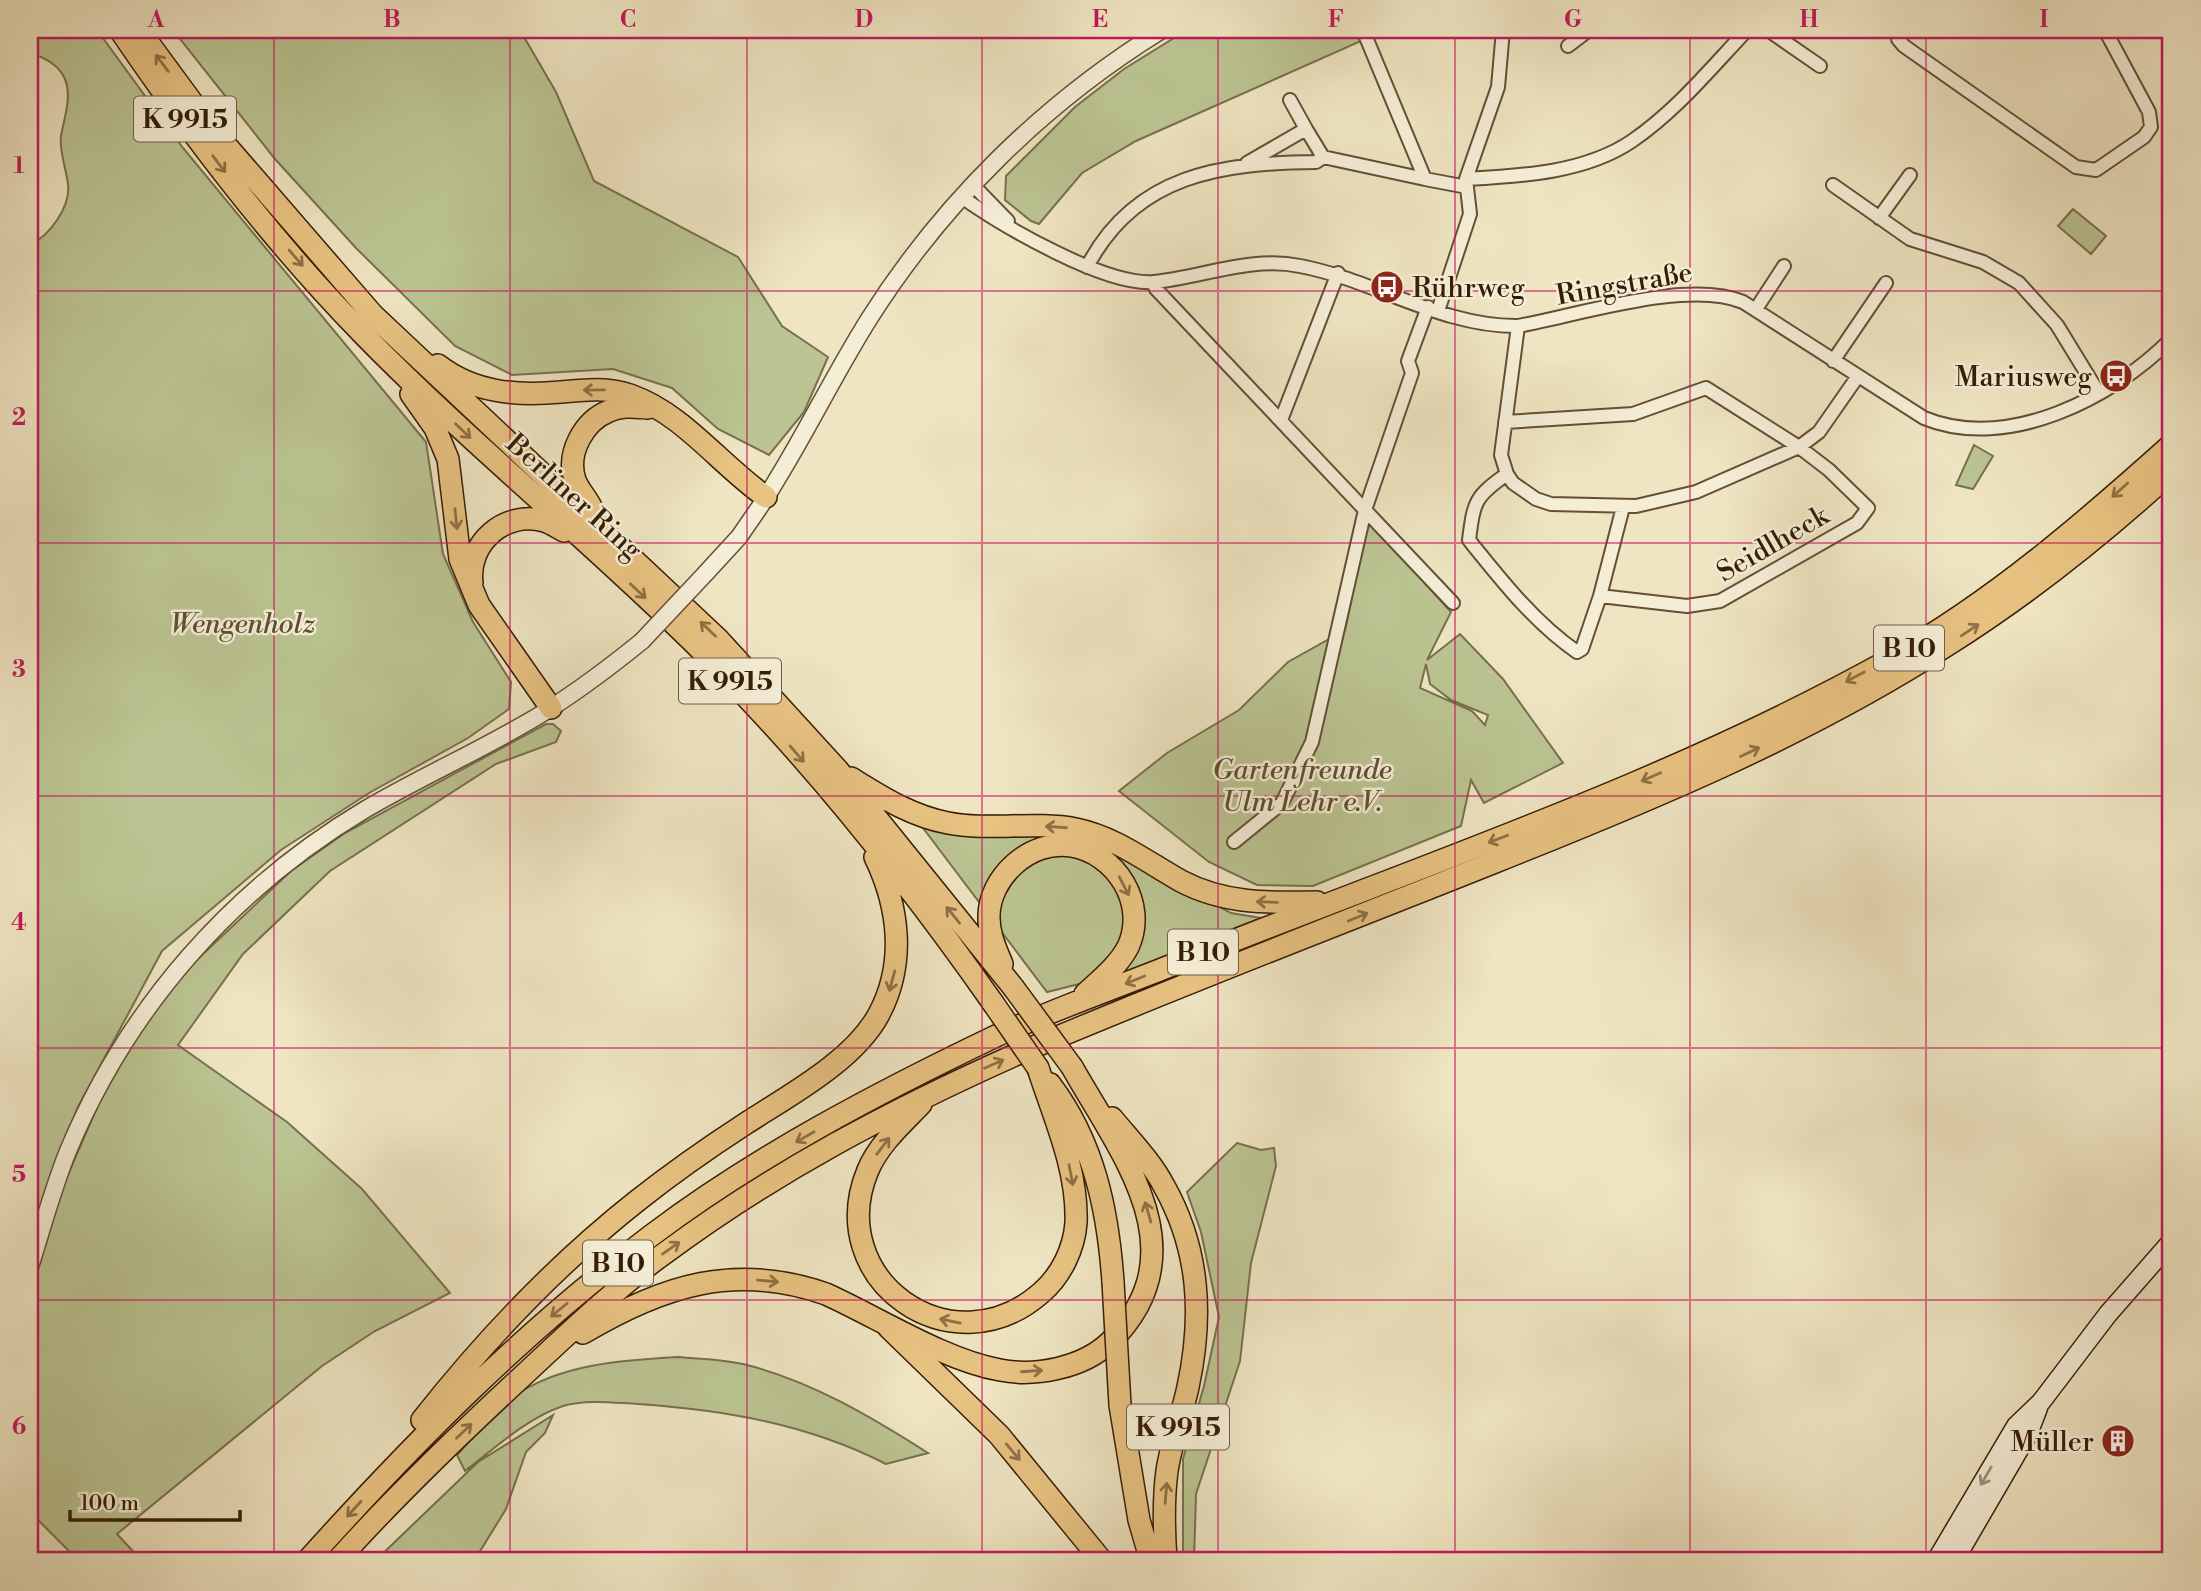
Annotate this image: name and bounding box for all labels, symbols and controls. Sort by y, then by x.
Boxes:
text: A [147,6,165,34]
text: B [383,6,401,34]
text: C [620,6,636,34]
text: D [855,6,873,34]
text: E [1092,6,1108,34]
text: F [1328,6,1344,34]
text: G [1564,6,1582,34]
text: H [1800,6,1819,34]
text: I [2040,6,2049,34]
one-way arrow [155,54,170,73]
road number: K 9915 [134,96,236,142]
text: 1 [13,152,25,180]
one-way arrow [211,154,226,172]
one-way arrow [288,249,304,267]
street label: Ringstraße [1553,255,1695,314]
bus stop icon: Rührweg [1368,268,1406,306]
place label: Rührweg [1412,271,1525,306]
bus stop icon: Mariusweg [2097,357,2135,395]
place label: Mariusweg [1955,360,2092,395]
one-way arrow [583,383,606,397]
text: 2 [12,404,26,432]
one-way arrow [455,422,472,439]
street label: Berliner Ring [498,426,650,568]
one-way arrow [2112,482,2130,498]
street label: Seidlheck [1711,498,1836,590]
one-way arrow [449,507,462,530]
one-way arrow [630,582,647,599]
park label: Wengenholz [170,607,316,642]
one-way arrow [700,621,717,638]
one-way arrow [1960,623,1979,637]
road number: B 10 [1874,626,1944,670]
text: 3 [12,656,26,684]
road number: K 9915 [679,659,781,704]
one-way arrow [1845,671,1866,685]
one-way arrow [789,744,805,762]
one-way arrow [1739,745,1760,758]
park label: Gartenfreunde Ulm Lehr e.V. [1212,753,1392,820]
one-way arrow [1640,771,1662,784]
one-way arrow [1045,820,1067,833]
one-way arrow [1488,833,1509,846]
one-way arrow [1118,875,1132,895]
one-way arrow [1255,896,1278,909]
one-way arrow [946,907,961,925]
text: 4 [11,909,27,937]
one-way arrow [1346,910,1368,923]
road number: B 10 [1168,930,1238,974]
one-way arrow [884,969,897,991]
one-way arrow [1124,974,1146,987]
one-way arrow [983,1057,1004,1070]
one-way arrow [795,1130,815,1144]
one-way arrow [875,1138,890,1156]
text: 5 [12,1161,26,1189]
one-way arrow [1065,1163,1079,1186]
one-way arrow [1141,1202,1154,1224]
road number: B 10 [583,1240,653,1286]
one-way arrow [661,1241,681,1255]
one-way arrow [756,1275,779,1288]
one-way arrow [551,1303,569,1318]
one-way arrow [939,1314,962,1328]
one-way arrow [1020,1364,1043,1377]
road number: K 9915 [1127,1404,1229,1450]
text: 6 [12,1413,26,1441]
one-way arrow [455,1422,472,1439]
building icon: Müller [2099,1422,2137,1460]
place label: Müller [2010,1425,2094,1460]
one-way arrow [1005,1442,1021,1460]
one-way arrow [1979,1466,1993,1486]
scale bar [70,1479,240,1523]
one-way arrow [1159,1482,1172,1505]
text: 100 m [80,1491,139,1517]
one-way arrow [346,1500,362,1518]

